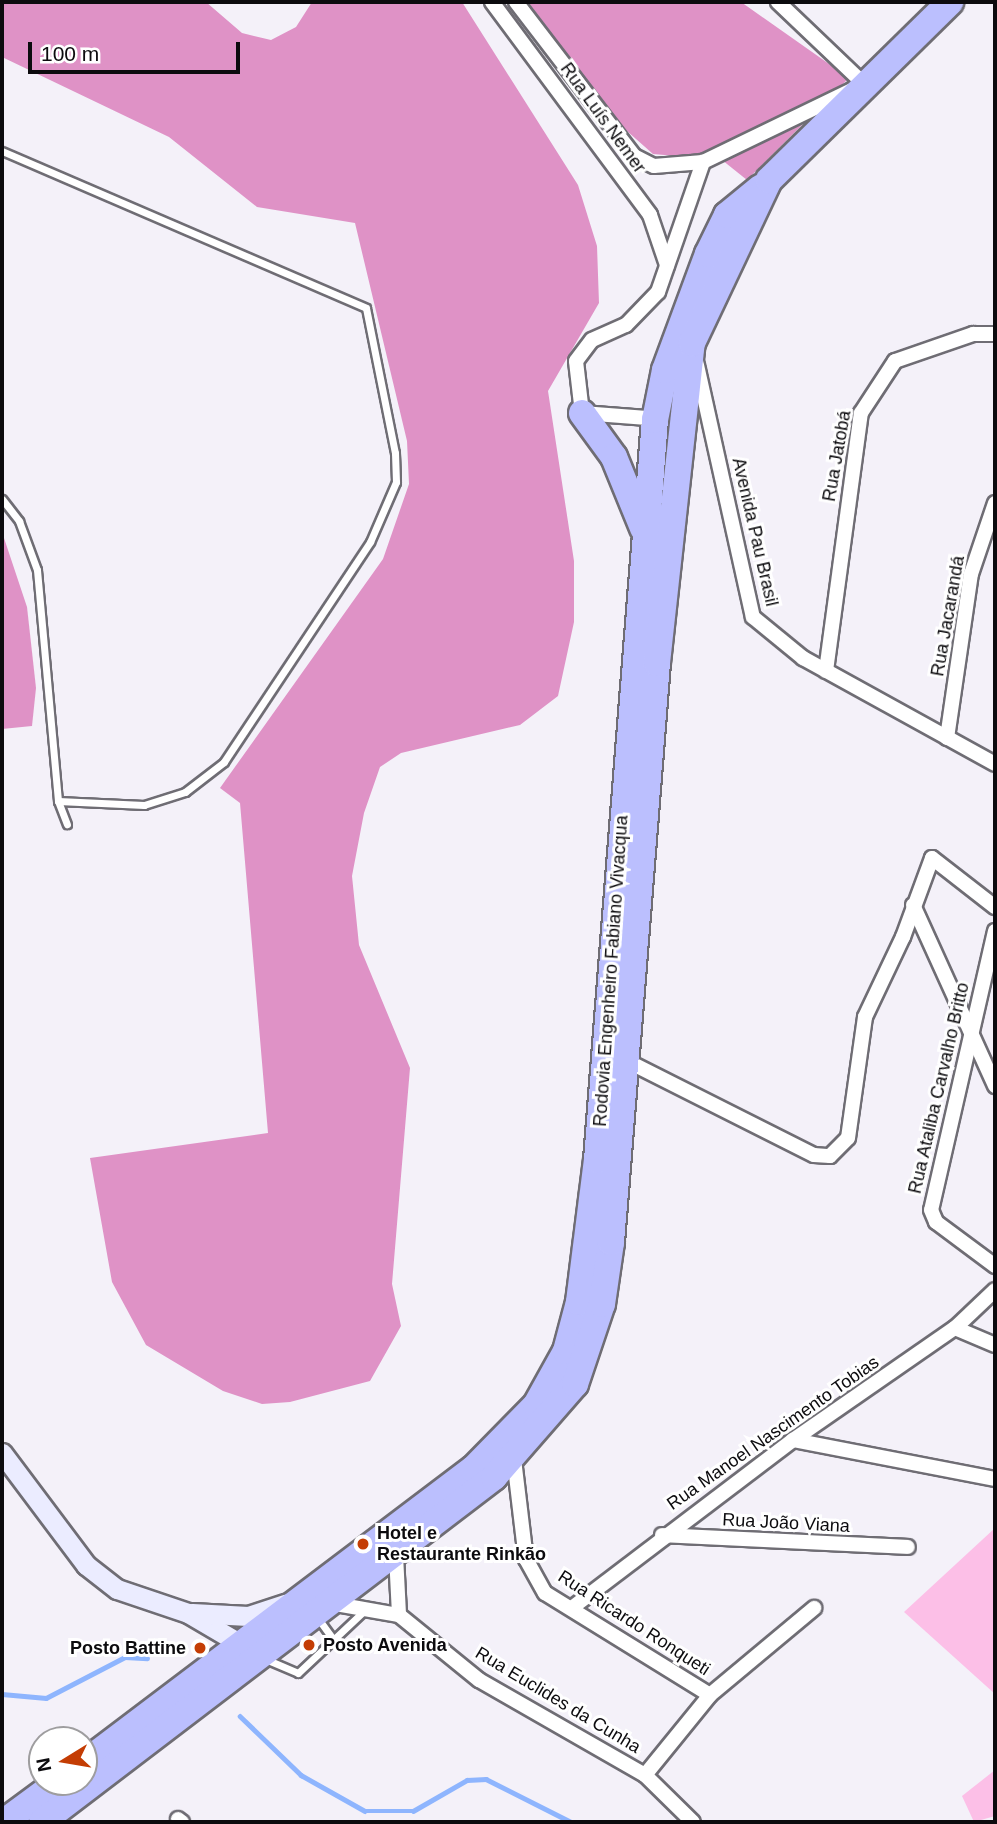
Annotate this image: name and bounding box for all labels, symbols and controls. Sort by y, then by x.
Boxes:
scale bar [32,28,243,72]
text: 100 m [41,42,99,65]
street label: Rua Luís Nemer [556,59,650,177]
street label: Rua Jatobá [818,409,856,503]
street label: Avenida Pau Brasil [727,456,783,608]
street label: Rua Jacarandá [927,554,969,678]
street label: Rodovia Engenheiro Fabiano Vivacqua [589,815,633,1127]
street label: Rua Ataliba Carvalho Britto [904,980,974,1196]
street label: Rua Manoel Nascimento Tobias [663,1351,883,1515]
street label: Rua João Viana [722,1509,850,1537]
place label: Hotel e Restaurante Rinkão [377,1523,546,1566]
marker: Hotel e Restaurante Rinkão [355,1536,371,1552]
street label: Rua Ricardo Ronqueti [554,1566,714,1680]
place label: Posto Avenida [323,1634,447,1656]
place label: Posto Battine [70,1637,186,1659]
marker: Posto Avenida [301,1637,317,1653]
marker: Posto Battine [192,1640,208,1656]
street label: Rua Euclides da Cunha [471,1642,645,1758]
north arrow [28,1726,98,1796]
text: N [32,1756,55,1773]

